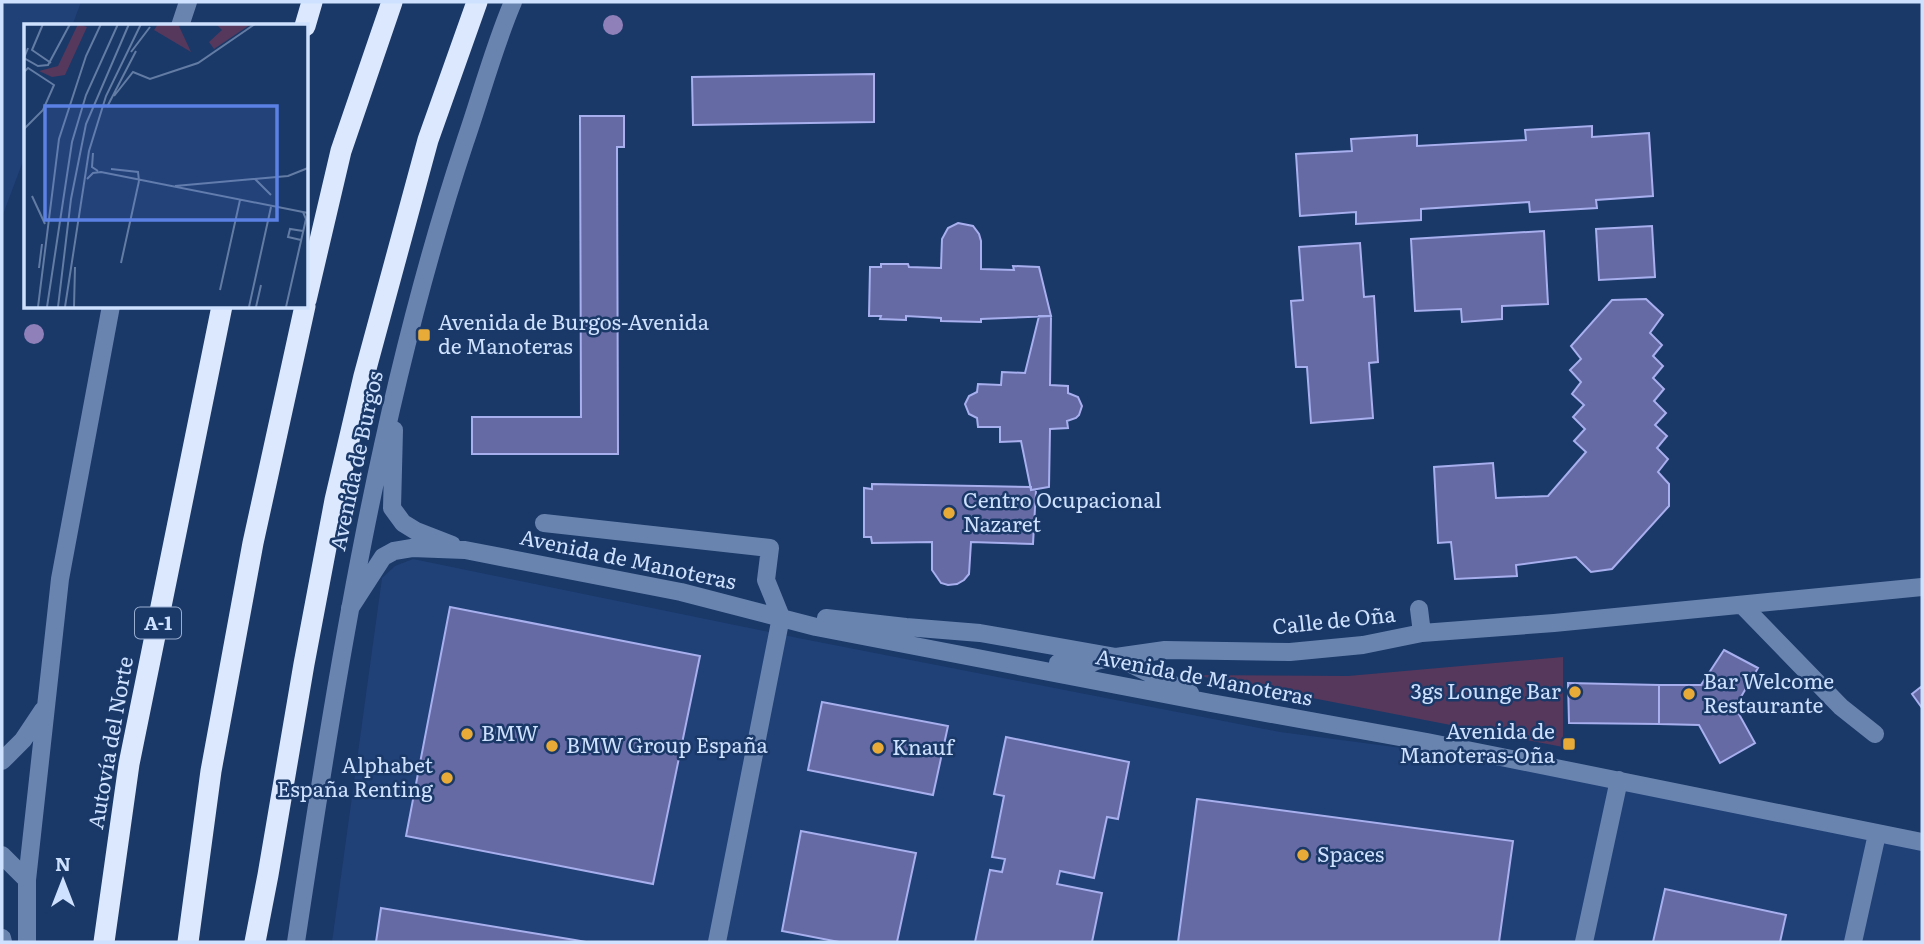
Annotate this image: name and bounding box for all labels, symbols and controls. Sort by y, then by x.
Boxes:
inset map [24,24,308,308]
place label: Avenida de Burgos-Avenida de Manoteras [438,305,710,360]
marker: Avenida de Burgos-Avenida de Manoteras [416,327,432,343]
street label: Avenida de Burgos [320,368,389,553]
place label: Centro Ocupacional Nazaret [963,483,1162,538]
marker: Centro Ocupacional Nazaret [941,505,957,521]
street label: Avenida de Manoteras [518,519,739,596]
street label: Calle de Oña [1271,597,1398,640]
road number: A-1 [135,608,181,638]
street label: Avenida de Manoteras [1093,639,1316,712]
street label: Autovía del Norte [78,654,139,831]
place label: Bar Welcome Restaurante [1703,664,1834,719]
place label: 3gs Lounge Bar [1411,674,1561,705]
marker: 3gs Lounge Bar [1567,684,1583,700]
marker: Bar Welcome Restaurante [1681,686,1697,702]
place label: Avenida de Manoteras-Oña [1399,714,1556,769]
place label: BMW [481,716,538,747]
marker: BMW [459,726,475,742]
place label: BMW Group España [566,728,769,759]
place label: Knauf [892,730,956,761]
marker: Avenida de Manoteras-Oña [1561,736,1577,752]
marker: BMW Group España [544,738,560,754]
marker: Knauf [870,740,886,756]
place label: Alphabet España Renting [277,748,434,803]
marker: Alphabet España Renting [439,770,455,786]
place label: Spaces [1317,837,1384,868]
north arrow [28,846,98,916]
marker: Spaces [1295,847,1311,863]
text: N [55,849,71,877]

